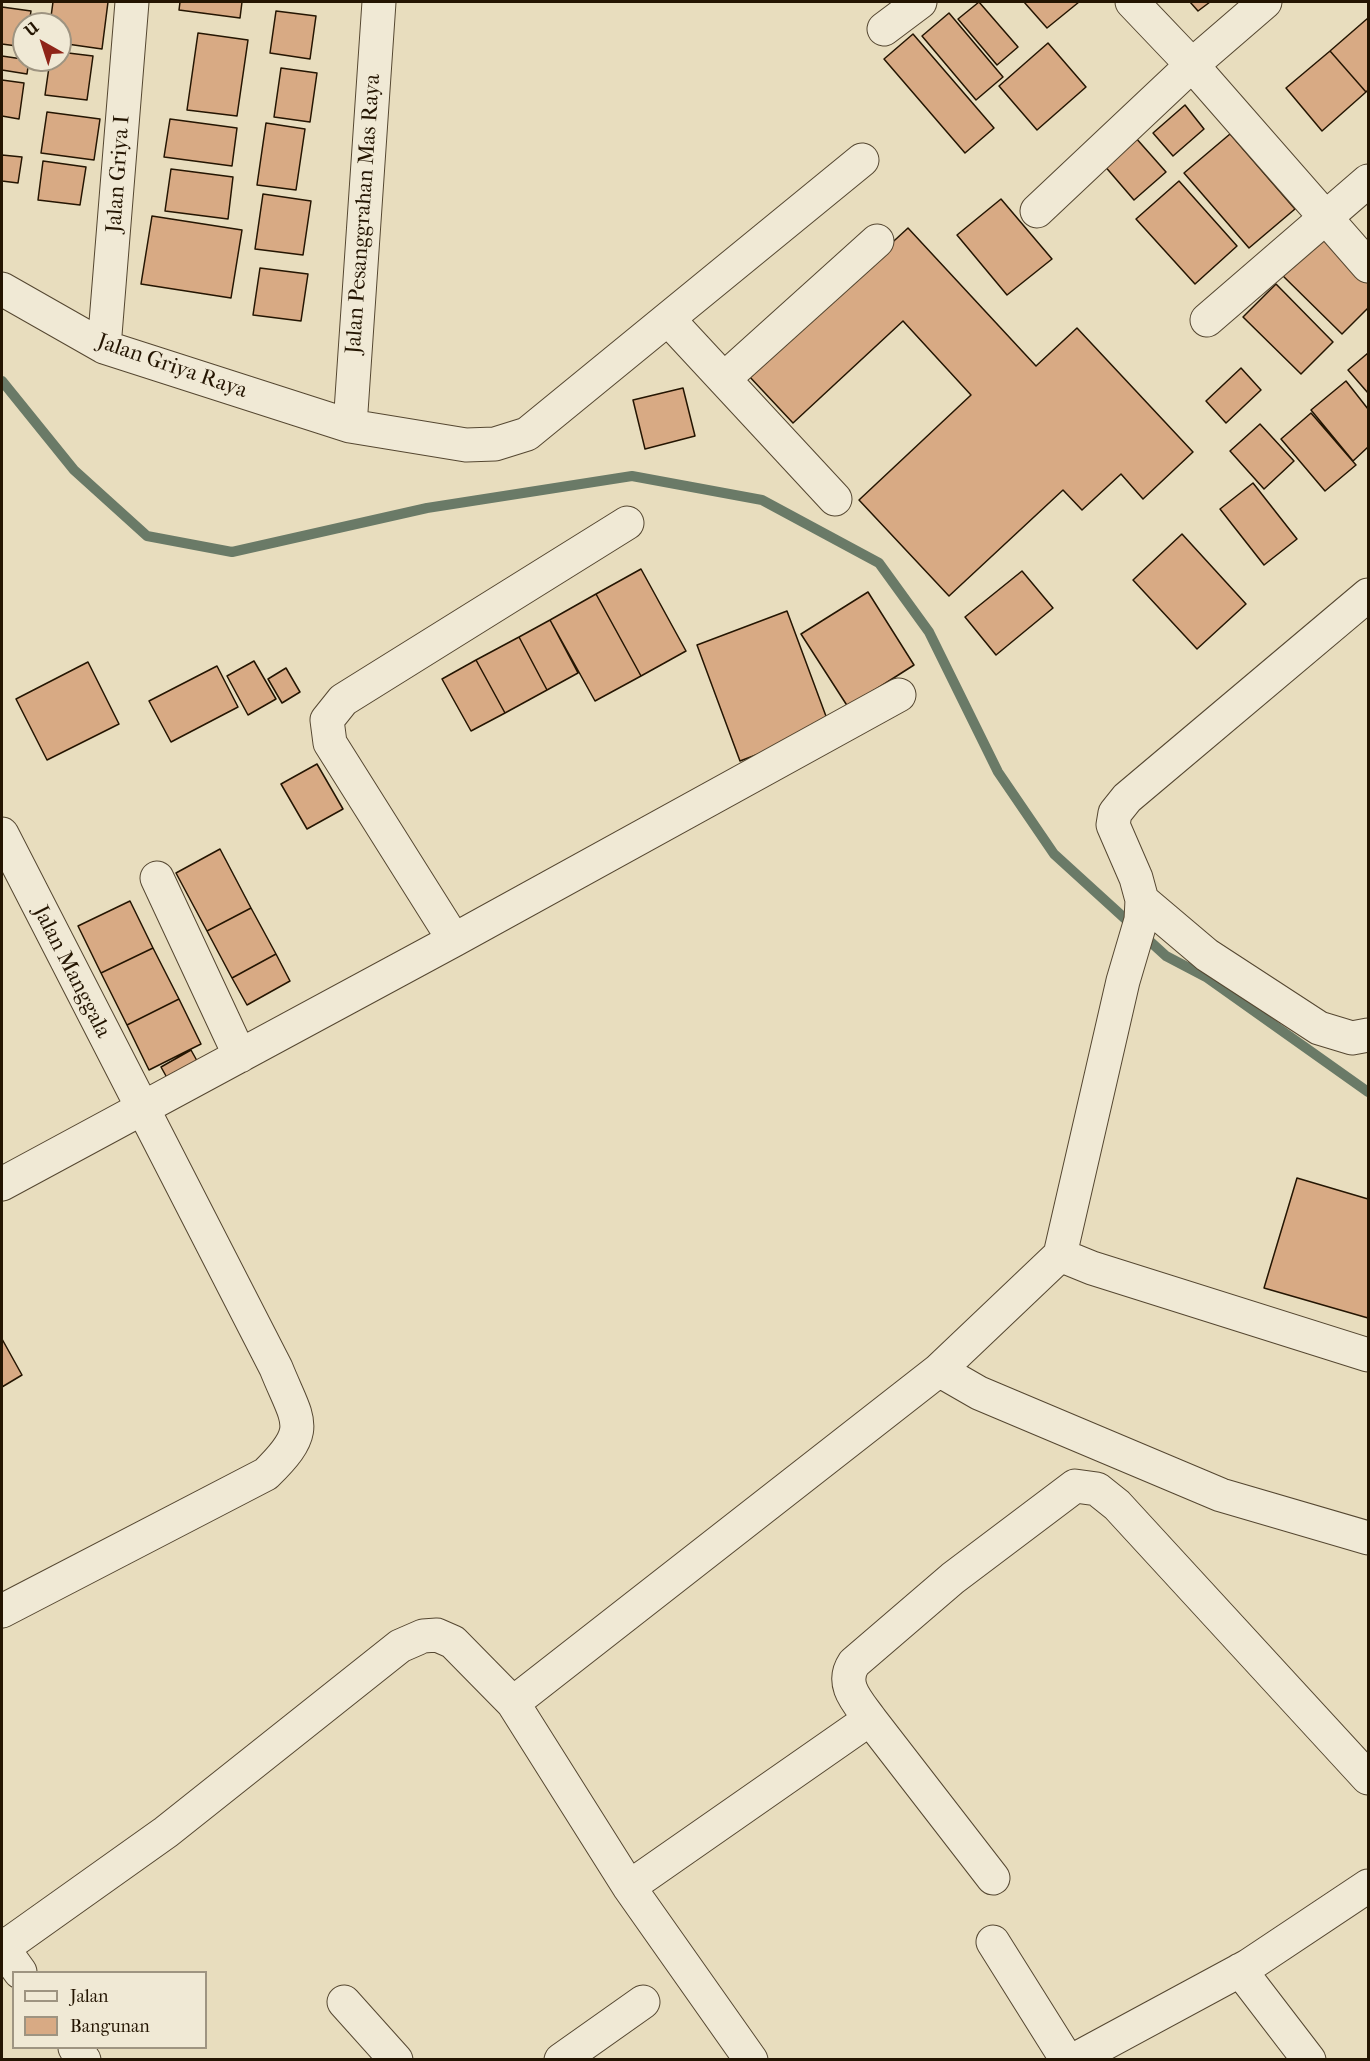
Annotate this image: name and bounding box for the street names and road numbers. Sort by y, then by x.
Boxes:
street label: Jalan Pesanggrahan Mas Raya [341,73,387,355]
street label: Jalan Griya I [102,114,136,234]
street label: Jalan Griya Raya [94,329,250,405]
street label: Jalan Manggala [26,902,116,1042]

